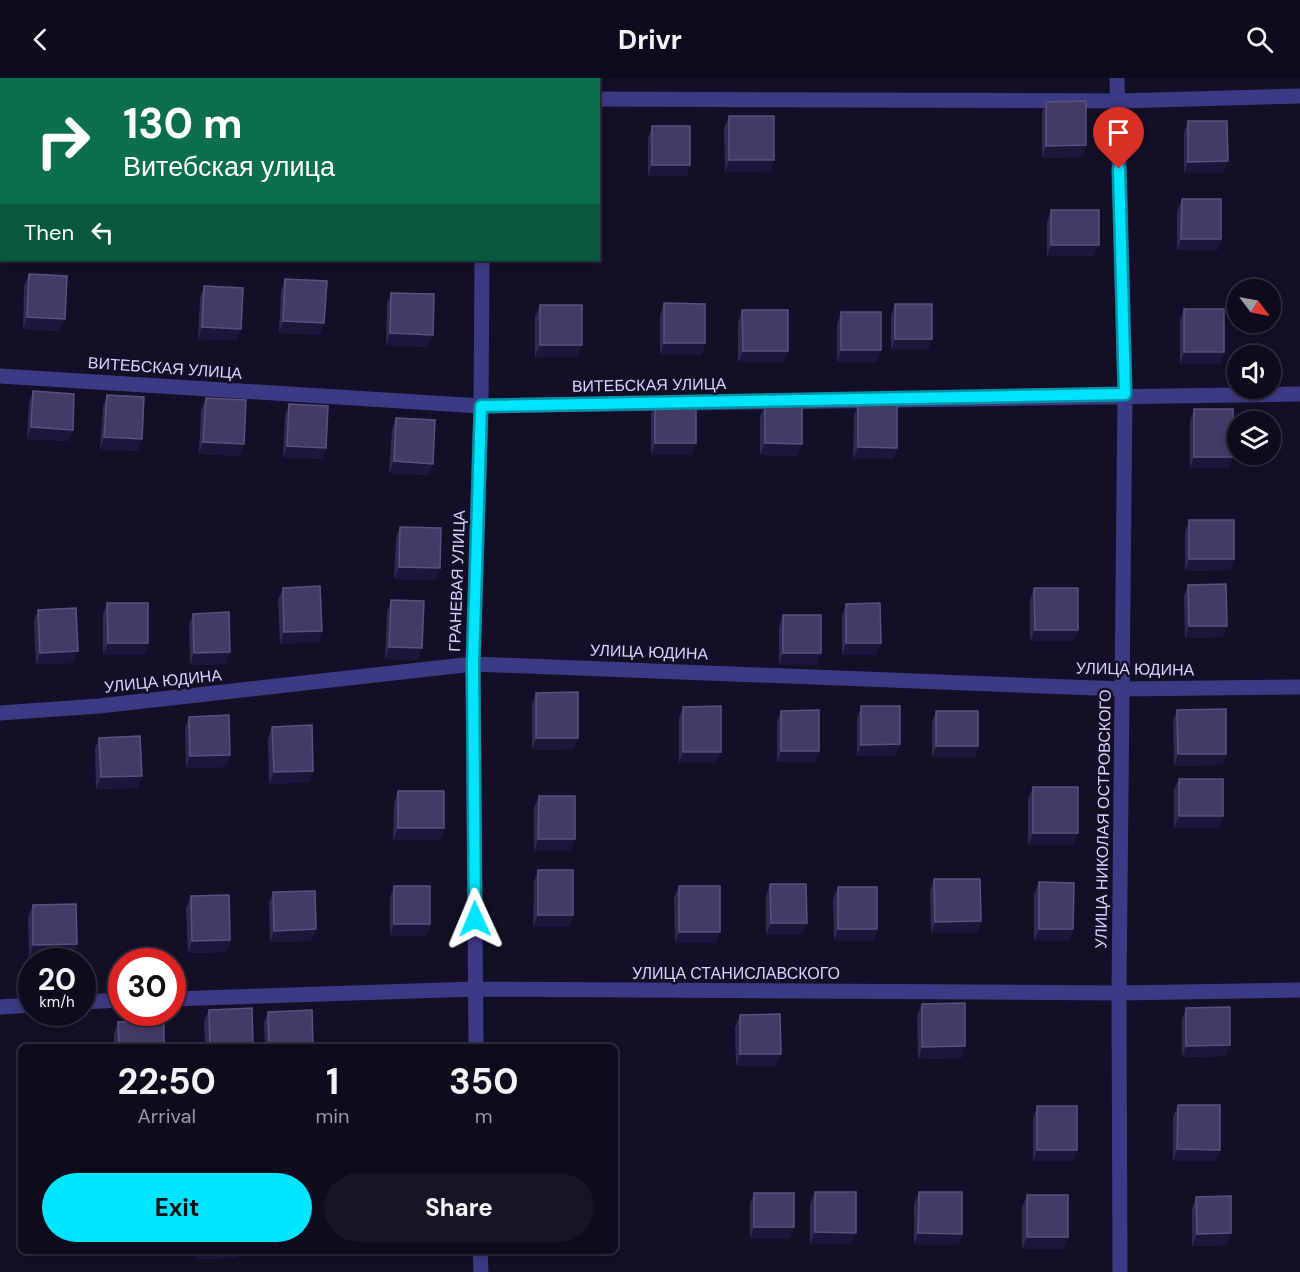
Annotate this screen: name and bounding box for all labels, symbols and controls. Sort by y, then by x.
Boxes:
text: Drivr [618,22,682,57]
icon: back [24,23,57,56]
icon: search [1243,23,1276,56]
text: 130 m [123,96,243,151]
icon: right [24,102,102,180]
pin [1093,107,1144,169]
icon: arrive [1102,116,1135,149]
text: Витебская улица [123,149,335,184]
icon: left [86,216,119,249]
text: Then [24,218,74,247]
north arrow [1227,279,1281,333]
map controls [1227,279,1281,465]
button: sound [1227,345,1281,399]
street label: ВИТЕБСКАЯ УЛИЦА [87,352,243,384]
street label: ВИТЕБСКАЯ УЛИЦА [572,373,727,397]
button: layers [1227,411,1281,465]
street label: ГРАНЕВАЯ УЛИЦА [444,509,470,652]
street label: УЛИЦА ЮДИНА [589,639,709,665]
street label: УЛИЦА ЮДИНА [1076,657,1195,681]
street label: УЛИЦА ЮДИНА [103,664,223,698]
street label: УЛИЦА НИКОЛАЯ ОСТРОВСКОГО [1090,689,1116,949]
position arrow [443,887,507,951]
speed limit sign: 30 [108,948,186,1026]
text: 20 [38,960,76,999]
street label: УЛИЦА СТАНИСЛАВСКОГО [632,963,840,984]
text: km/h [39,992,75,1012]
text: 22:50 [118,1058,216,1105]
text: 1 [326,1058,339,1105]
text: 350 [449,1058,519,1105]
text: Arrival [138,1103,196,1129]
text: min [315,1103,350,1129]
text: m [475,1103,493,1129]
button: Exit [42,1173,312,1242]
button: Share [324,1173,594,1242]

